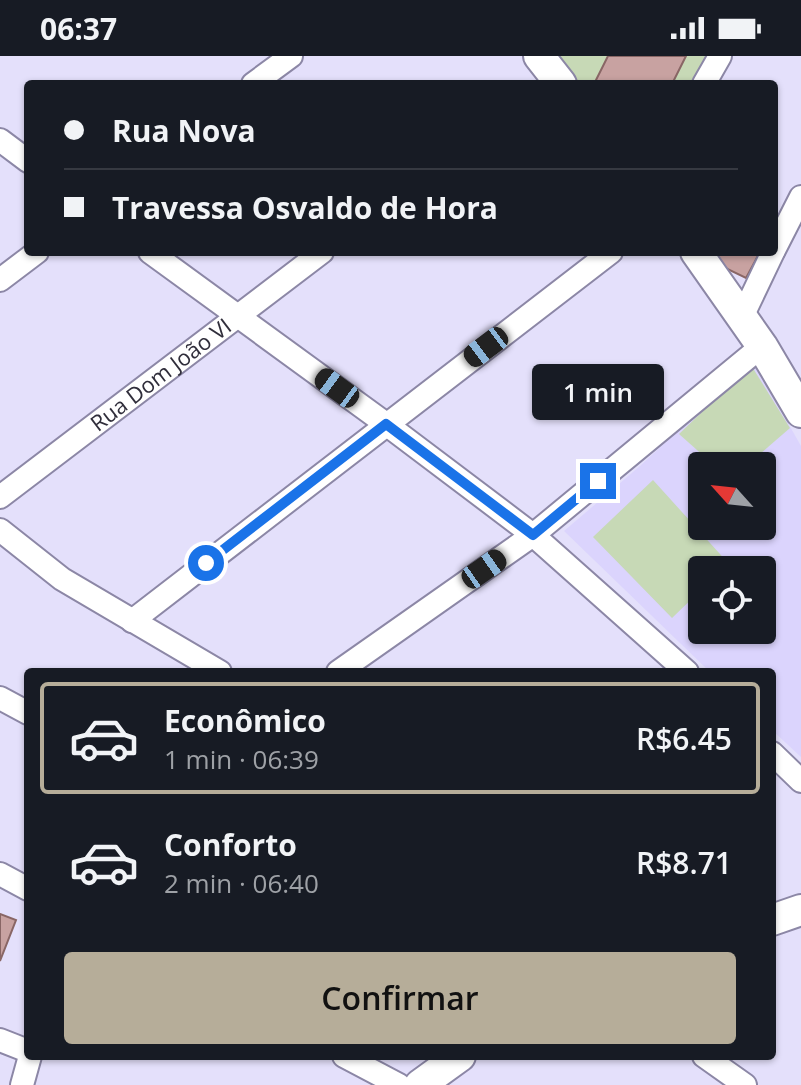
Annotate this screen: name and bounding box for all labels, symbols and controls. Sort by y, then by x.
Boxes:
text: 06:37 [40,8,117,49]
text: Rua Nova [112,110,256,151]
text: Travessa Osvaldo de Hora [112,187,498,228]
street label: Rua Dom João VI [83,310,237,437]
car [460,323,512,371]
car [311,364,363,412]
callout: 1 min [532,365,664,421]
text: 1 min [563,374,633,410]
north arrow [688,452,776,540]
map controls [688,452,776,644]
route end [580,463,616,499]
route start [188,545,224,581]
car [457,545,511,593]
button: locate [688,556,776,644]
text: Econômico [164,700,326,741]
icon: car [68,702,140,774]
text: R$6.45 [636,718,732,759]
text: 1 min · 06:39 [164,741,319,777]
text: Conforto [164,824,297,865]
icon: car [68,826,140,898]
text: R$8.71 [636,842,732,883]
text: 2 min · 06:40 [164,865,319,901]
button: Confirmar [64,952,736,1044]

